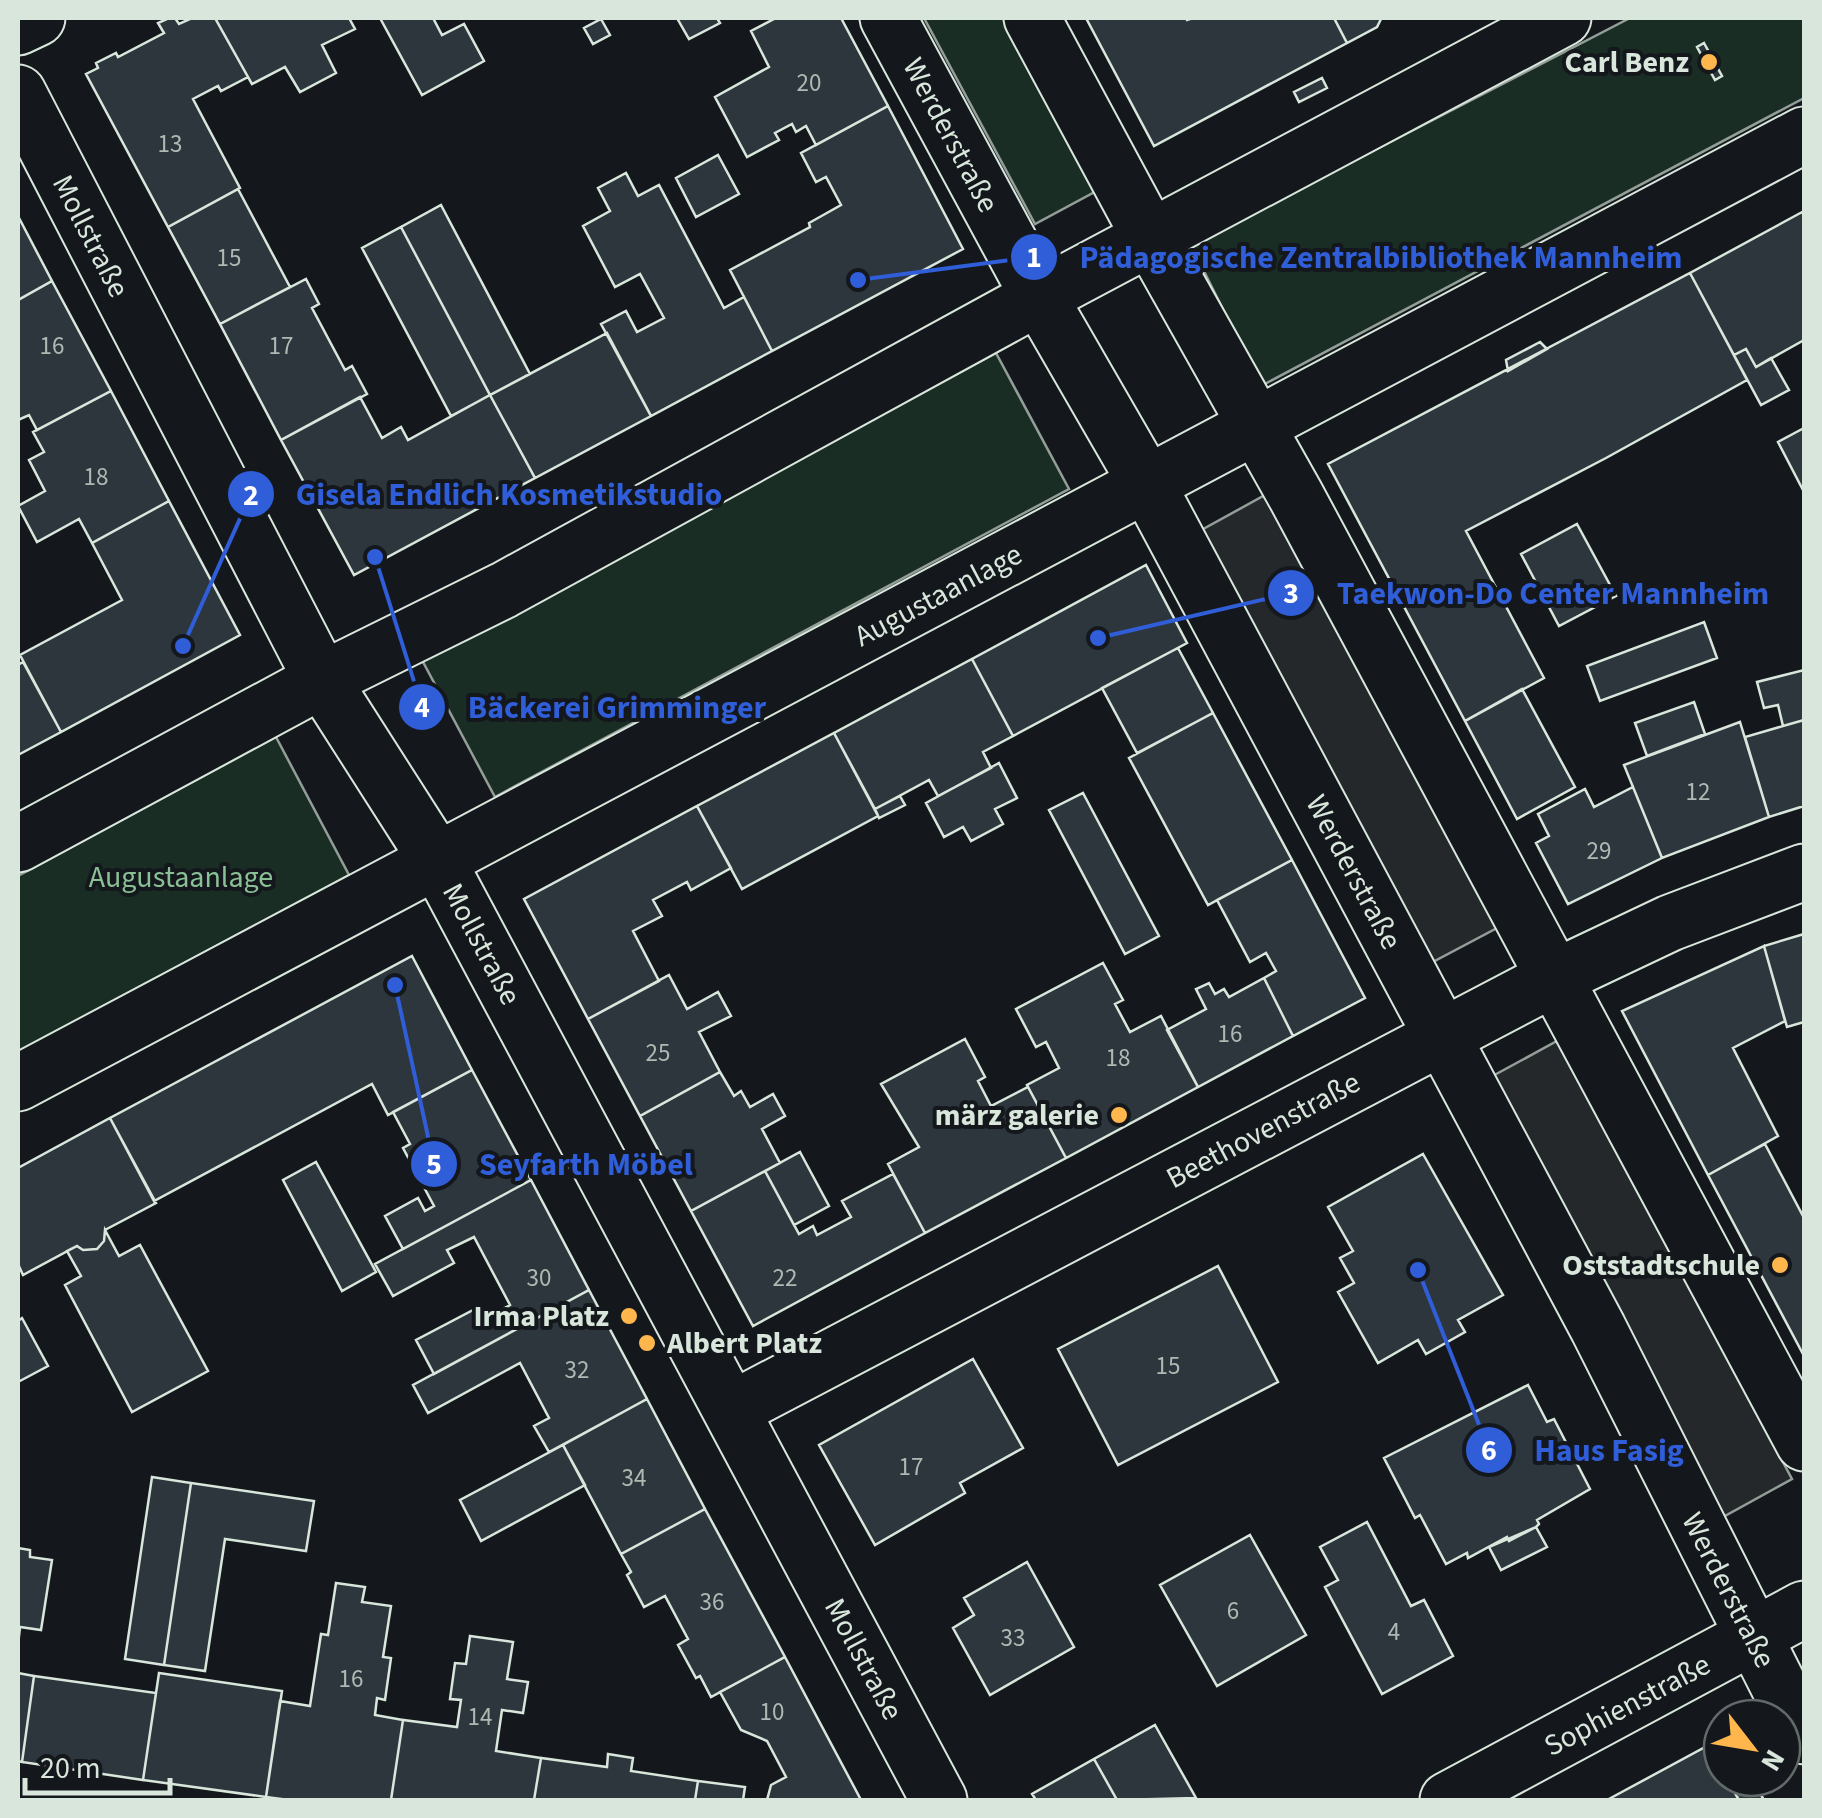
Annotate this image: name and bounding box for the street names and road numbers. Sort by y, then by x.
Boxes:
street label: Werderstraße [892,50,1009,220]
street label: Mollstraße [41,167,140,305]
street label: Augustaanlage [847,533,1030,658]
street label: Werderstraße [1295,787,1412,957]
street label: Mollstraße [431,876,532,1013]
street label: Beethovenstraße [1159,1061,1368,1200]
street label: Werderstraße [1671,1505,1786,1676]
street label: Mollstraße [813,1591,914,1728]
street label: Sophienstraße [1536,1643,1718,1767]

